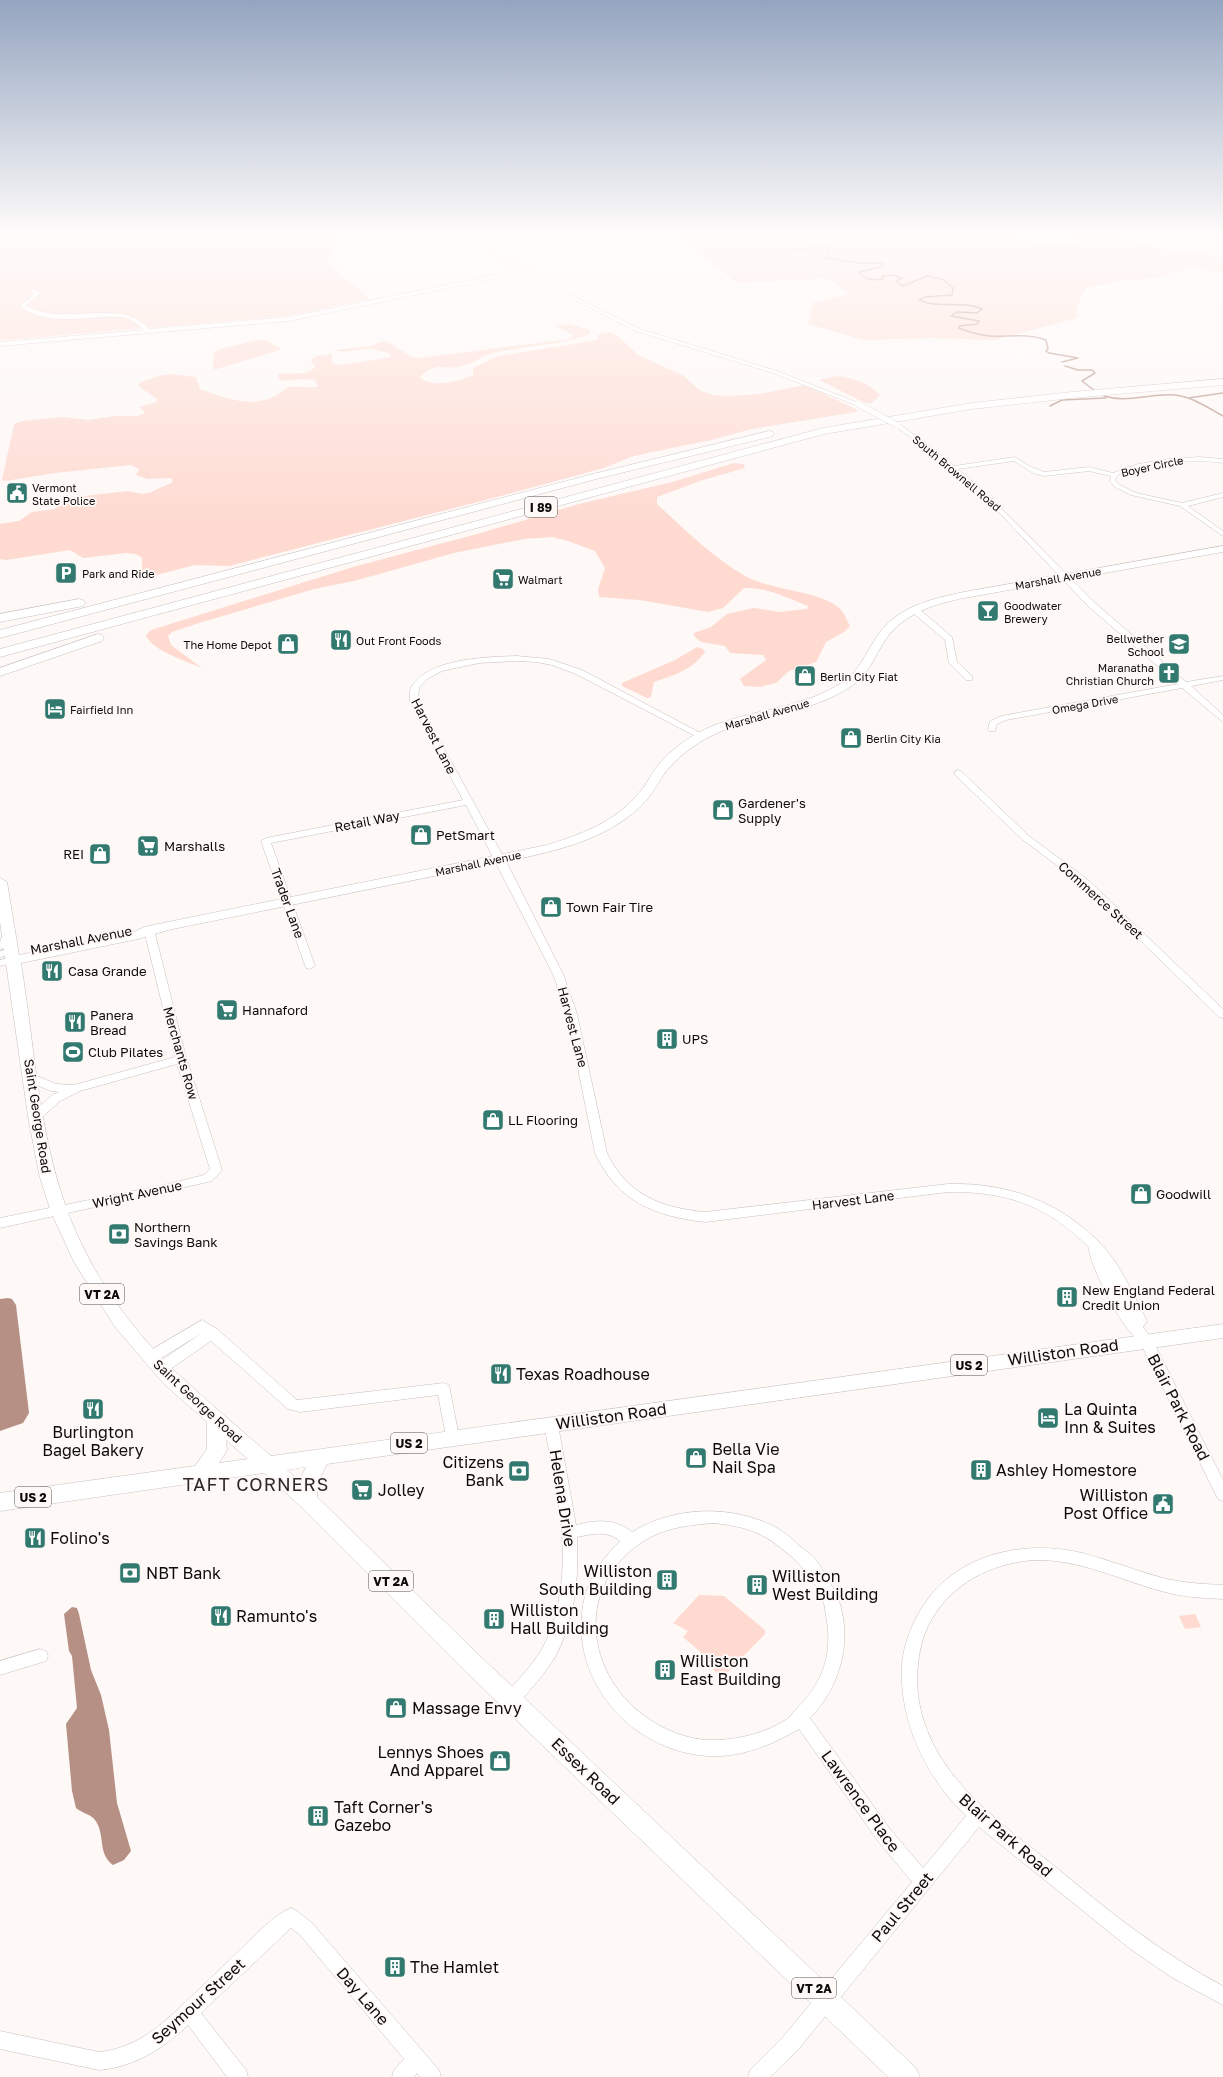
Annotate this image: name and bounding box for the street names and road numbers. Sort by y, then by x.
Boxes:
street label: South Brownell Road [910,432,1004,514]
street label: Boyer Circle [1120,453,1184,479]
road number: I 89 [525,497,557,517]
street label: Marshall Avenue [1014,564,1102,592]
street label: Omega Drive [1051,692,1119,716]
street label: Harvest Lane [408,695,460,777]
street label: Marshall Avenue [723,696,811,732]
street label: Retail Way [333,807,402,835]
street label: Marshall Avenue [434,848,522,878]
street label: Commerce Street [1055,858,1147,942]
street label: Trader Lane [268,866,308,940]
street label: Marshall Avenue [29,922,133,958]
street label: Harvest Lane [555,985,591,1069]
street label: Merchants Row [160,1005,202,1102]
street label: Saint George Road [21,1058,55,1174]
street label: Wright Avenue [91,1177,183,1211]
street label: Harvest Lane [811,1187,895,1213]
road number: VT 2A [80,1284,124,1304]
street label: Williston Road [1006,1334,1120,1370]
street label: Blair Park Road [1143,1350,1215,1464]
road number: US 2 [951,1355,987,1375]
street label: Saint George Road [150,1356,246,1446]
street label: Williston Road [554,1398,668,1434]
road number: US 2 [391,1433,427,1453]
street label: Helena Drive [545,1448,581,1548]
road number: US 2 [15,1487,51,1507]
road number: VT 2A [369,1571,413,1591]
street label: Essex Road [548,1733,624,1809]
street label: Lawrence Place [817,1746,905,1856]
street label: Blair Park Road [955,1789,1057,1881]
street label: Paul Street [867,1868,937,1946]
street label: Seymour Street [147,1954,249,2048]
street label: Day Lane [332,1963,394,2029]
road number: VT 2A [792,1978,836,1998]

